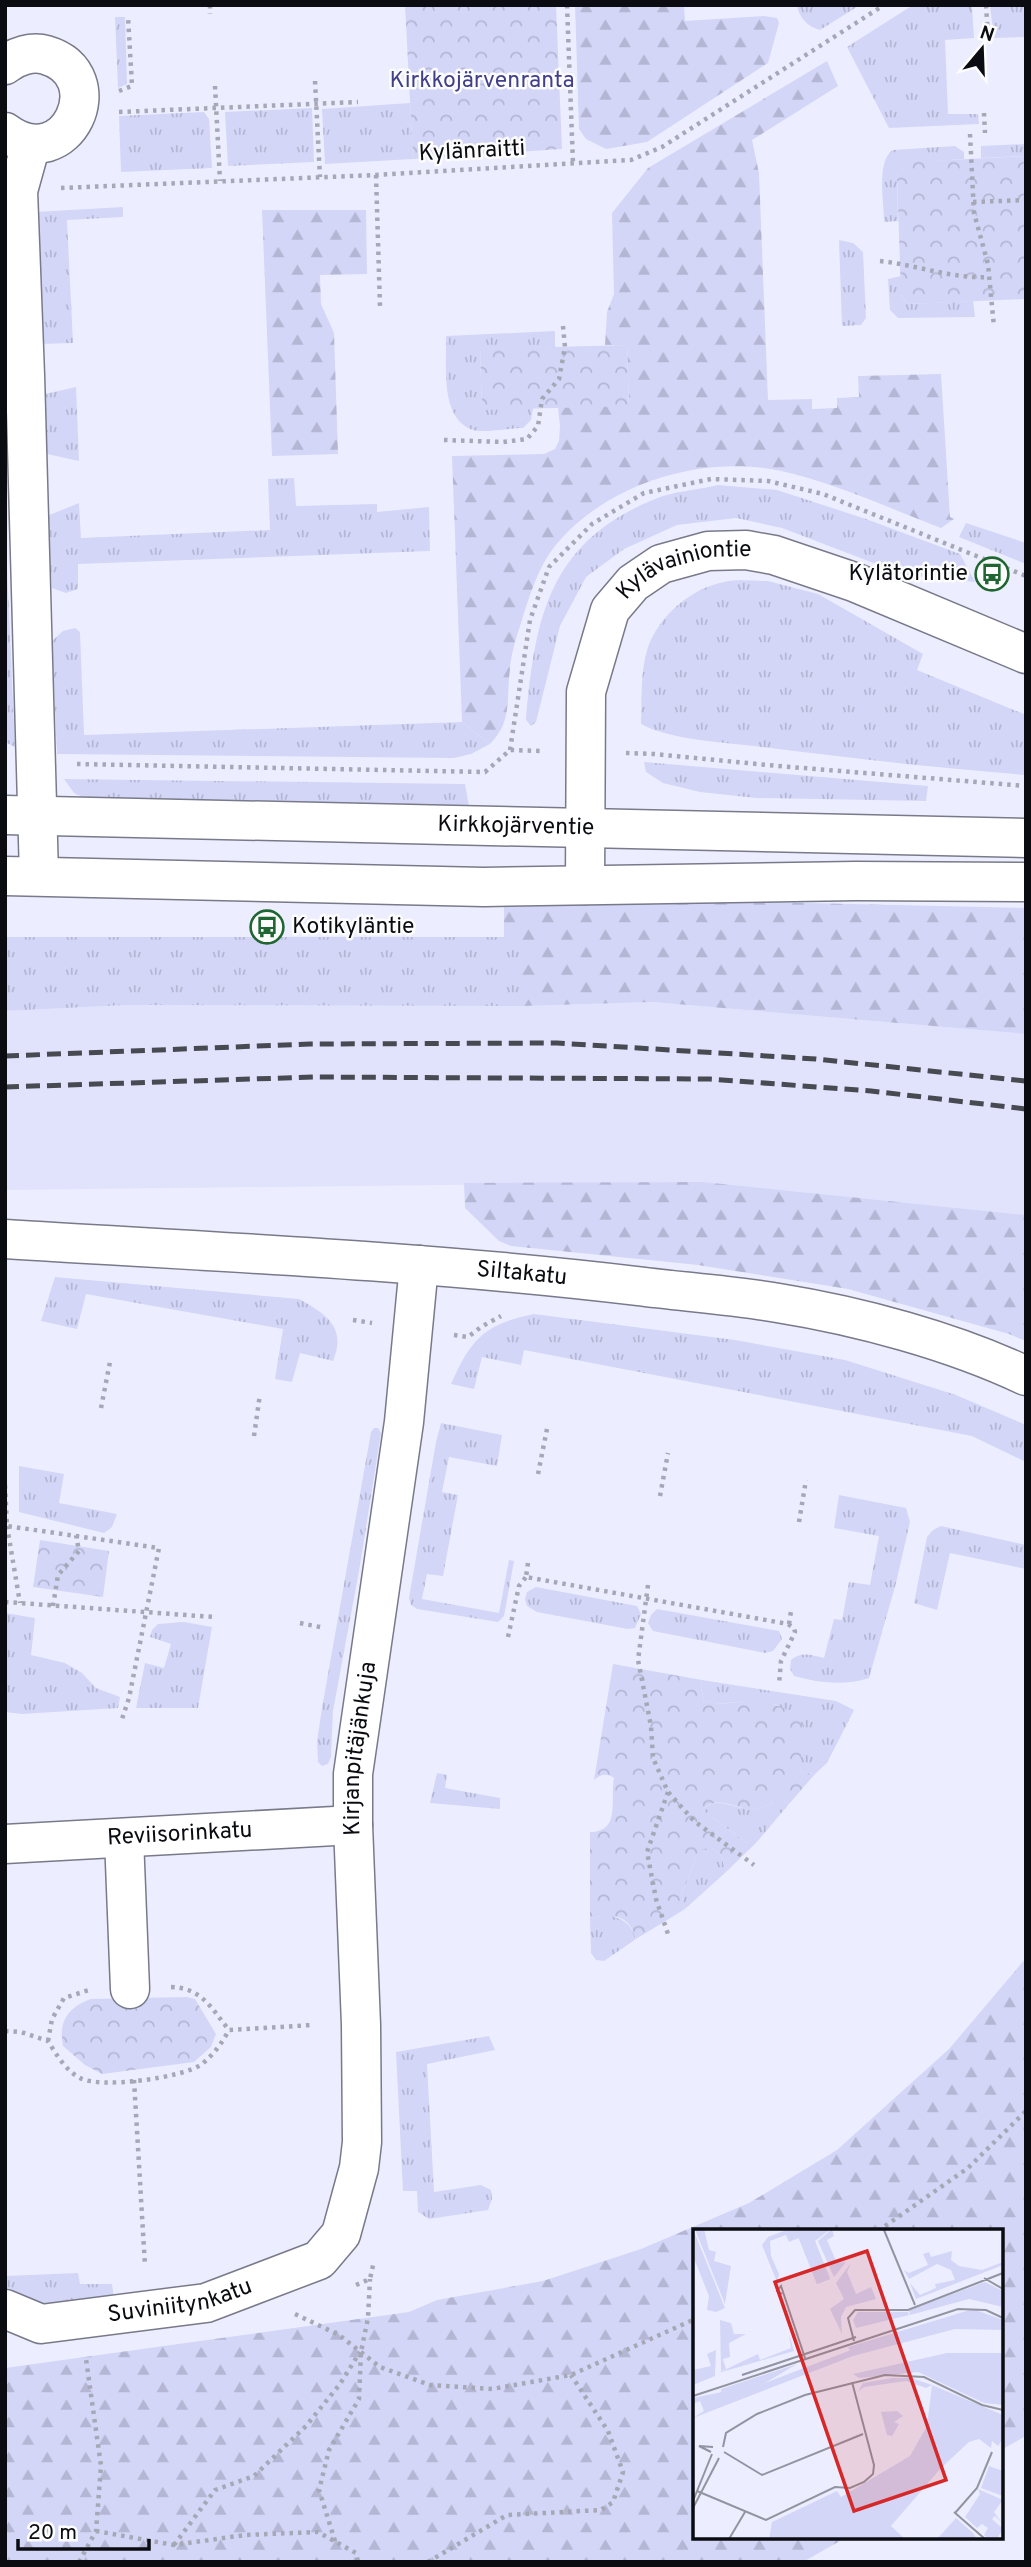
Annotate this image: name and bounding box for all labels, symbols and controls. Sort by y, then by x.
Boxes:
north arrow [947,14,1017,84]
text: N [977,21,997,48]
park label: Kirkkojärvenranta [389,67,575,96]
street label: Kylänraitti [418,135,526,169]
street label: Kylävainiontie [610,535,752,606]
bus stop icon: Kylätorintie [973,555,1011,593]
place label: Kylätorintie [849,560,968,589]
street label: Kirkkojärventie [437,810,595,843]
bus stop icon: Kotikyläntie [248,908,286,946]
place label: Kotikyläntie [292,913,415,942]
street label: Siltakatu [475,1255,568,1293]
street label: Kirjanpitäjänkuja [338,1659,384,1836]
street label: Reviisorinkatu [106,1816,253,1853]
inset map [693,2229,1003,2539]
street label: Suviniitynkatu [106,2272,256,2330]
scale bar [18,2508,149,2552]
text: 20 m [28,2520,77,2547]

